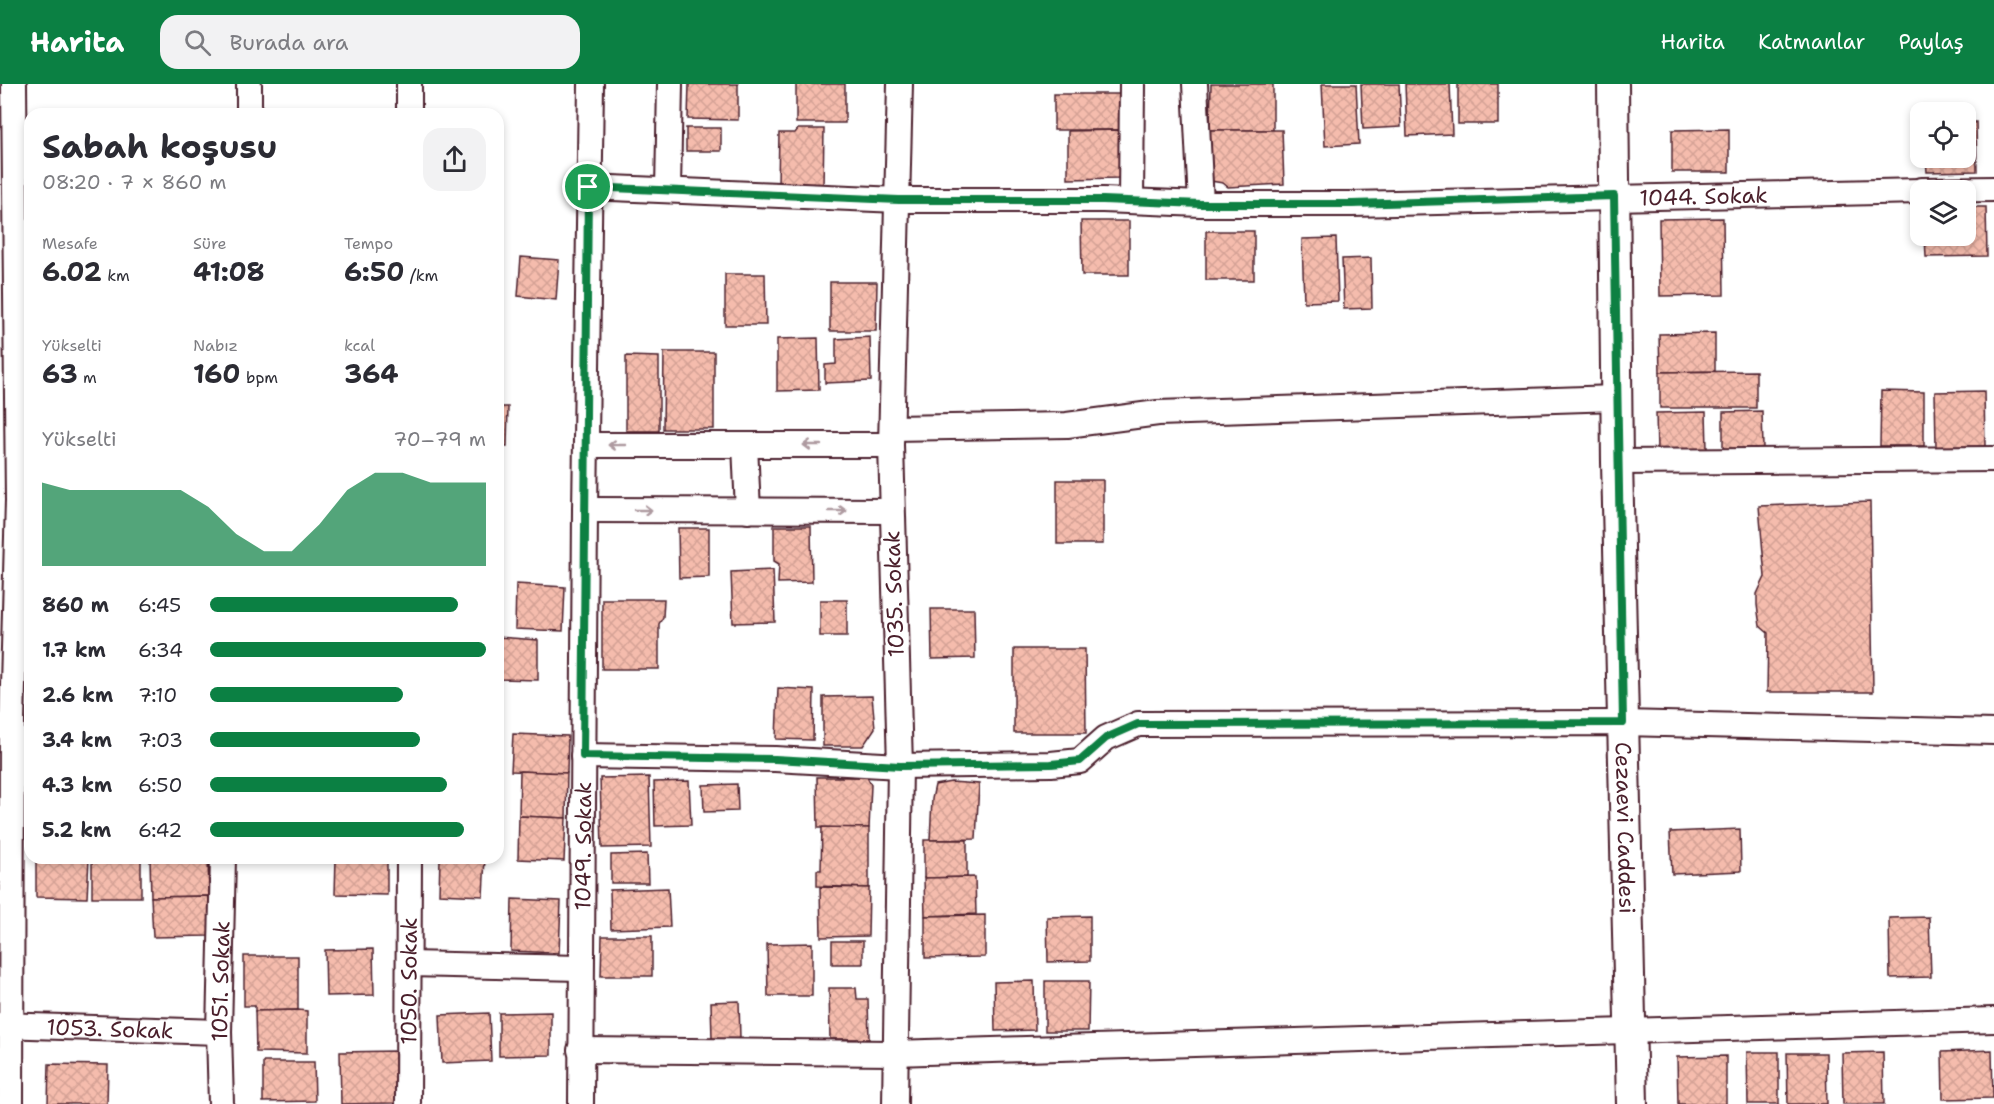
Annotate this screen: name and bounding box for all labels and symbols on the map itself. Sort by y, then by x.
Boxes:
pin [562,161,613,212]
street label: 1044. Sokak [1639,180,1768,212]
one-way arrow [607,439,627,451]
one-way arrow [802,439,822,451]
one-way arrow [633,504,653,516]
one-way arrow [828,505,848,517]
street label: 1035. Sokak [877,530,911,658]
street label: Cezaevi Caddesi [1609,742,1642,914]
street label: 1049. Sokak [568,781,598,911]
street label: 1050. Sokak [394,917,423,1045]
street label: 1051. Sokak [204,920,236,1042]
street label: 1053. Sokak [46,1012,174,1045]

